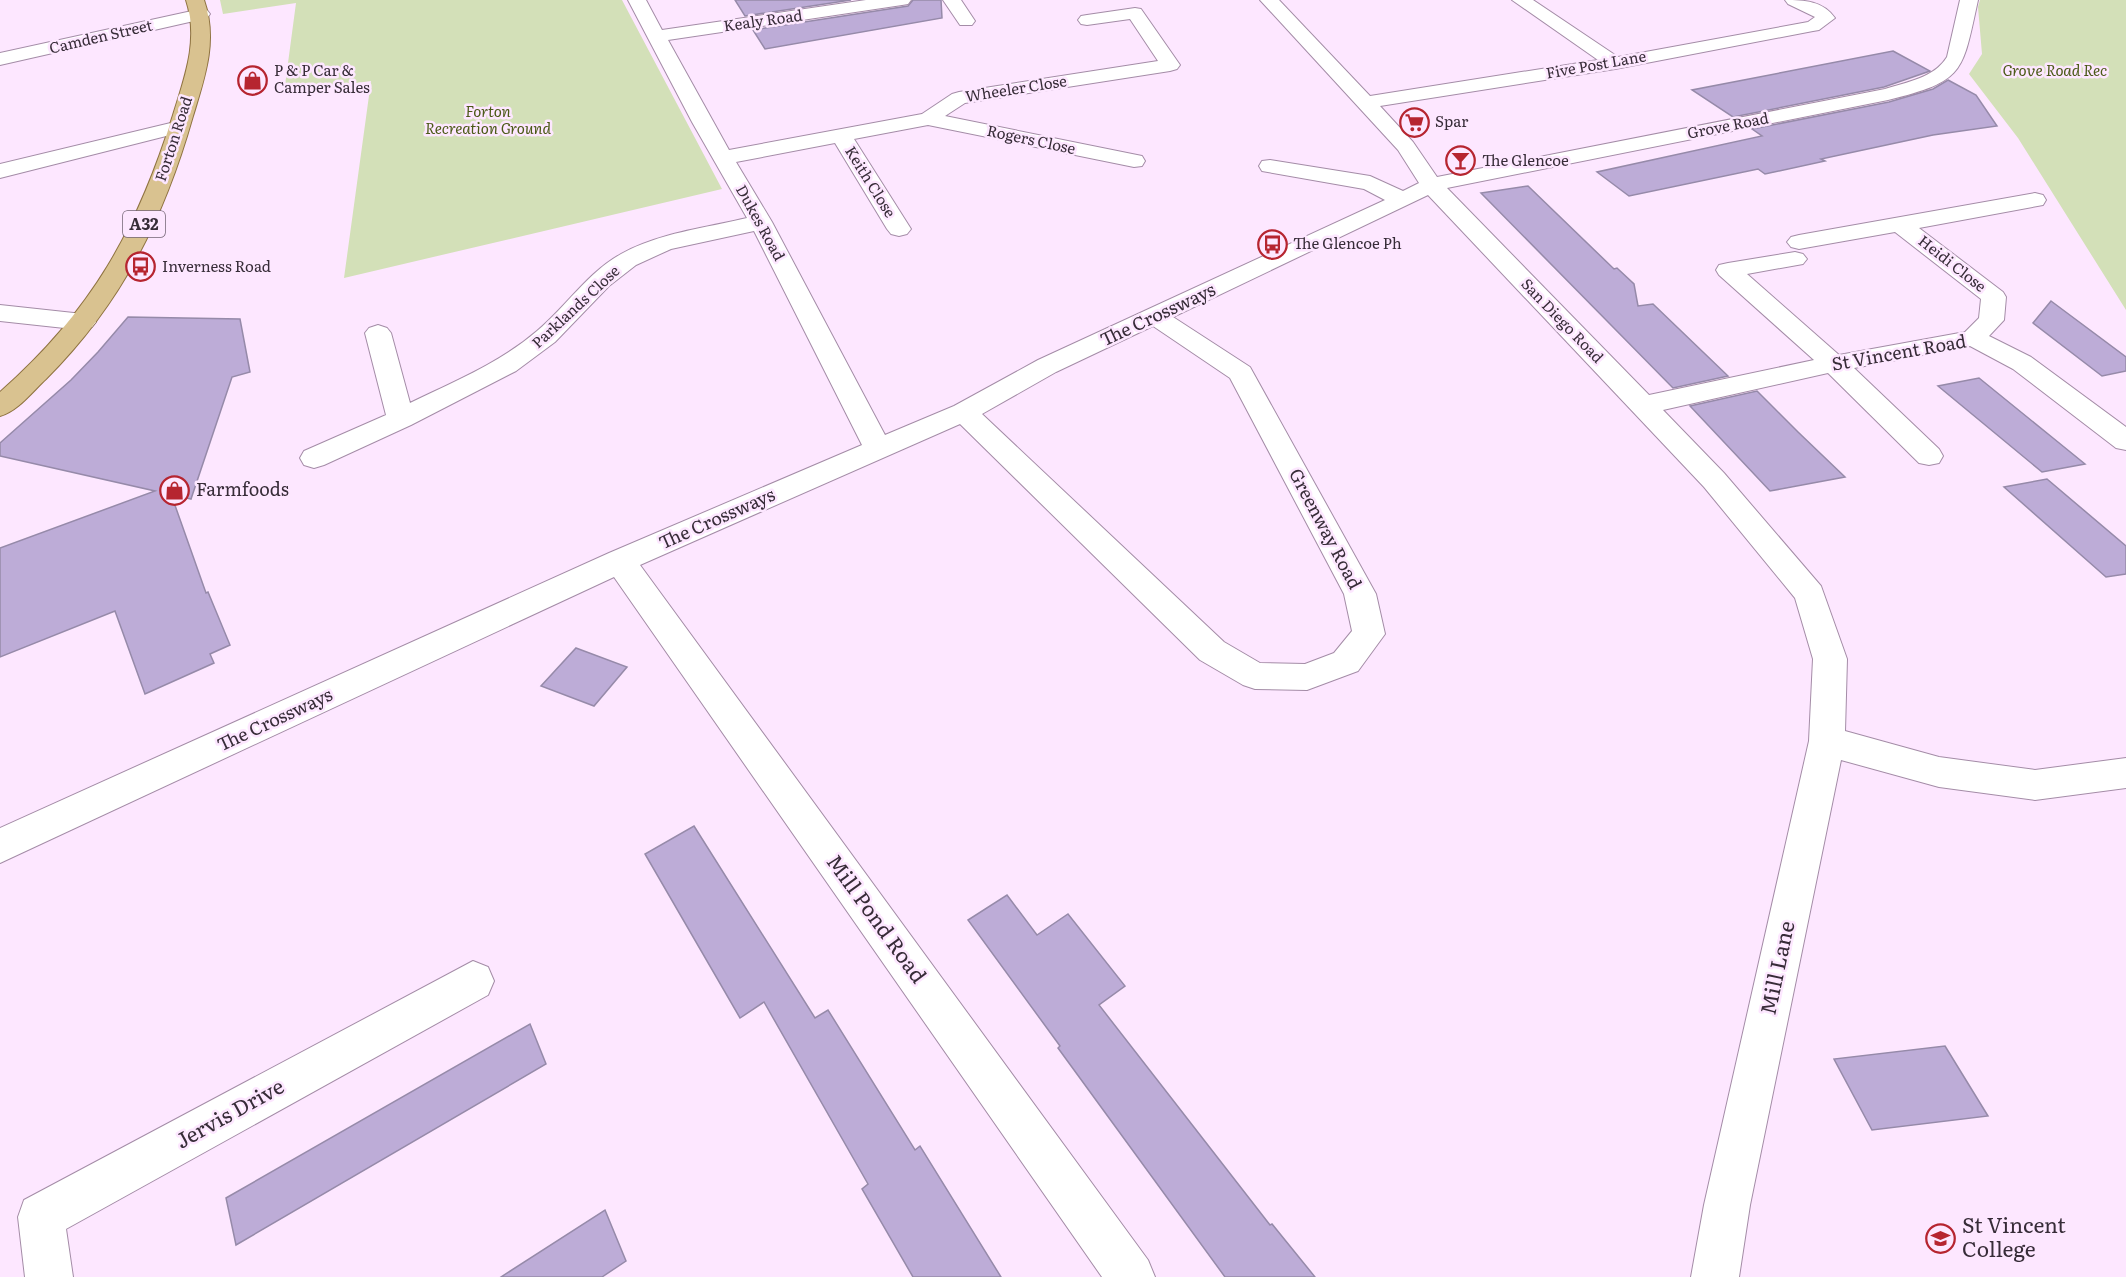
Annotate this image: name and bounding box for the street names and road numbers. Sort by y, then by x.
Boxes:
street label: Kealy Road [722,3,804,36]
street label: Camden Street [47,12,155,59]
street label: Five Post Lane [1544,43,1648,84]
street label: Wheeler Close [963,68,1068,107]
street label: Forton Road [148,93,197,184]
street label: Grove Road [1685,105,1770,144]
street label: Rogers Close [985,118,1078,159]
street label: Keith Close [840,141,903,222]
street label: Dukes Road [731,180,792,264]
road number: A32 [123,211,165,237]
street label: Heidi Close [1914,229,1992,297]
street label: Parklands Close [526,259,624,353]
street label: San Diego Road [1517,272,1610,368]
street label: The Crossways [1095,275,1220,352]
street label: St Vincent Road [1829,326,1968,377]
street label: Greenway Road [1283,463,1370,593]
street label: The Crossways [654,480,779,555]
street label: The Crossways [212,680,337,757]
street label: Mill Pond Road [821,847,936,988]
street label: Mill Lane [1750,918,1801,1017]
street label: Jervis Drive [169,1069,289,1154]

